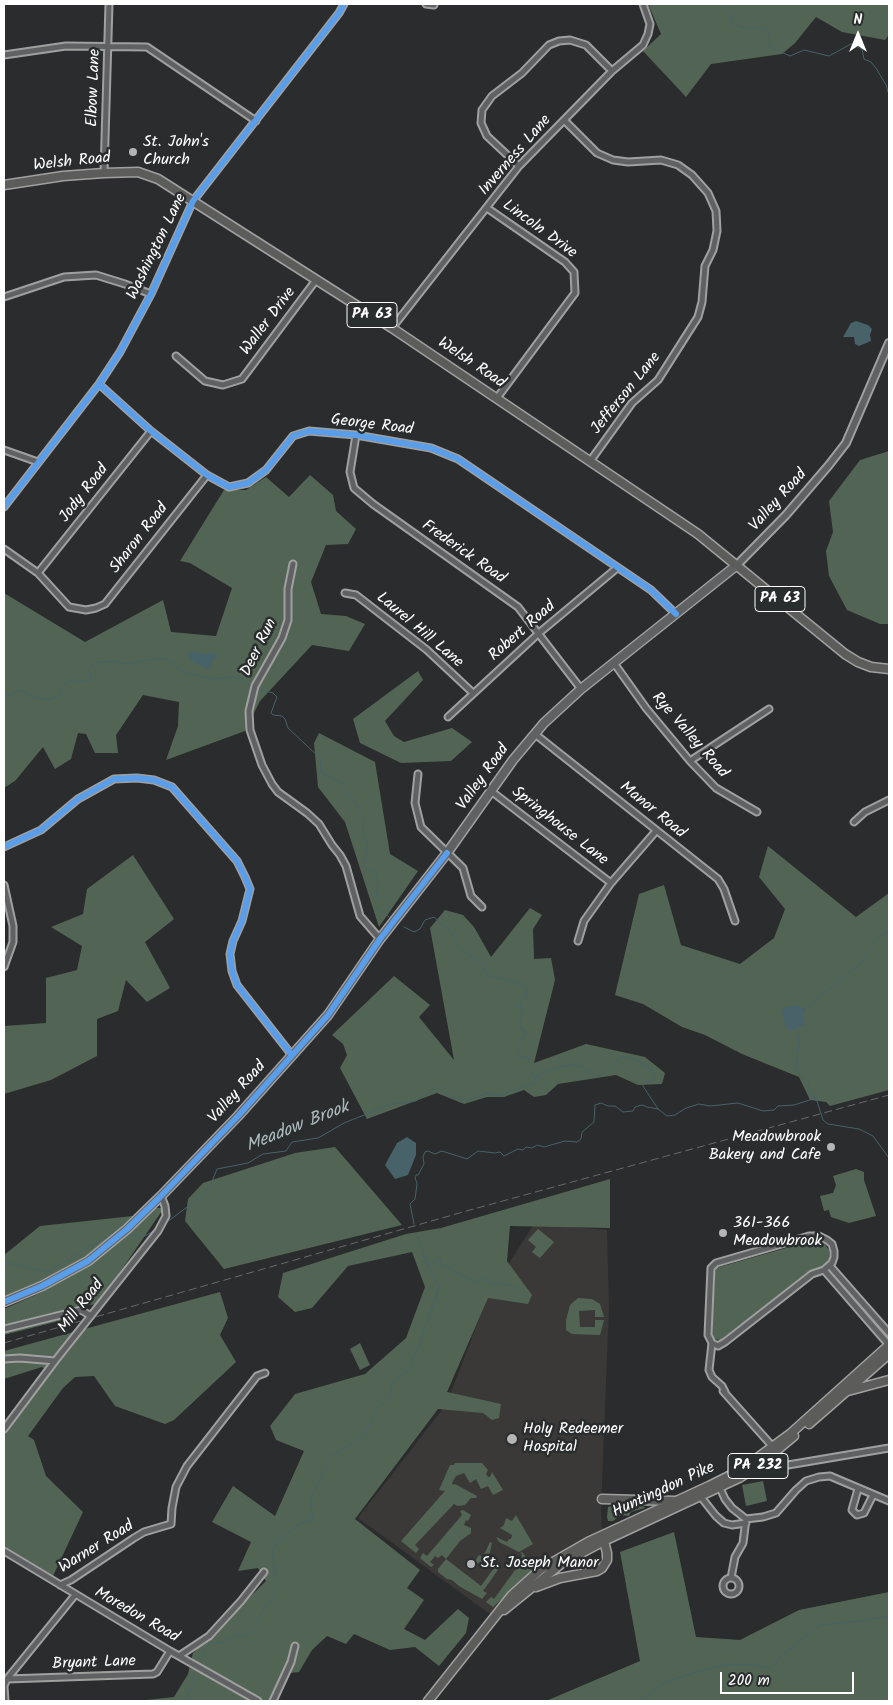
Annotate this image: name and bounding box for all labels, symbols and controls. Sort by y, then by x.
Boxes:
text: N [854,9,862,31]
north arrow [833,10,883,60]
street label: Elbow Lane [84,49,106,127]
street label: Inverness Lane [476,112,556,200]
place label: St. John's Church [143,133,209,171]
marker: St. John's Church [127,146,139,158]
street label: Welsh Road [32,149,112,177]
street label: Washington Lane [124,191,192,303]
street label: Lincoln Drive [498,196,580,264]
street label: Waller Drive [237,284,301,360]
road number: PA 63 [347,302,397,328]
street label: Welsh Road [433,334,509,394]
street label: Jefferson Lane [588,349,666,439]
street label: George Road [330,411,414,441]
street label: Jody Road [56,461,114,527]
street label: Valley Road [746,466,812,536]
street label: Sharon Road [107,500,173,578]
street label: Frederick Road [417,517,509,589]
road number: PA 63 [755,586,805,612]
street label: Laurel Hill Lane [372,589,466,673]
street label: Robert Road [486,598,560,666]
street label: Deer Run [238,616,282,680]
street label: Rye Valley Road [646,689,732,783]
street label: Valley Road [454,741,514,815]
street label: Manor Road [615,778,689,844]
street label: Springhouse Lane [507,783,611,871]
street label: Valley Road [205,1058,271,1128]
water label: Meadow Brook [243,1097,353,1159]
place label: Meadowbrook Bakery and Cafe [709,1128,821,1166]
marker: Meadowbrook Bakery and Cafe [825,1141,837,1153]
place label: 361-366 Meadowbrook [733,1214,822,1252]
marker: 361-366 Meadowbrook [717,1227,729,1239]
street label: Mill Road [55,1276,109,1338]
place label: Holy Redeemer Hospital [523,1420,623,1458]
marker: Holy Redeemer Hospital [505,1432,519,1446]
road number: PA 232 [728,1454,788,1478]
street label: Huntingdon Pike [610,1459,718,1523]
street label: Warner Road [56,1517,138,1579]
place label: St. Joseph Manor [481,1554,598,1574]
marker: St. Joseph Manor [465,1558,477,1570]
street label: Moredon Road [90,1584,182,1648]
street label: Bryant Lane [52,1653,136,1675]
scale bar [723,1662,857,1694]
text: 200 m [728,1669,770,1693]

